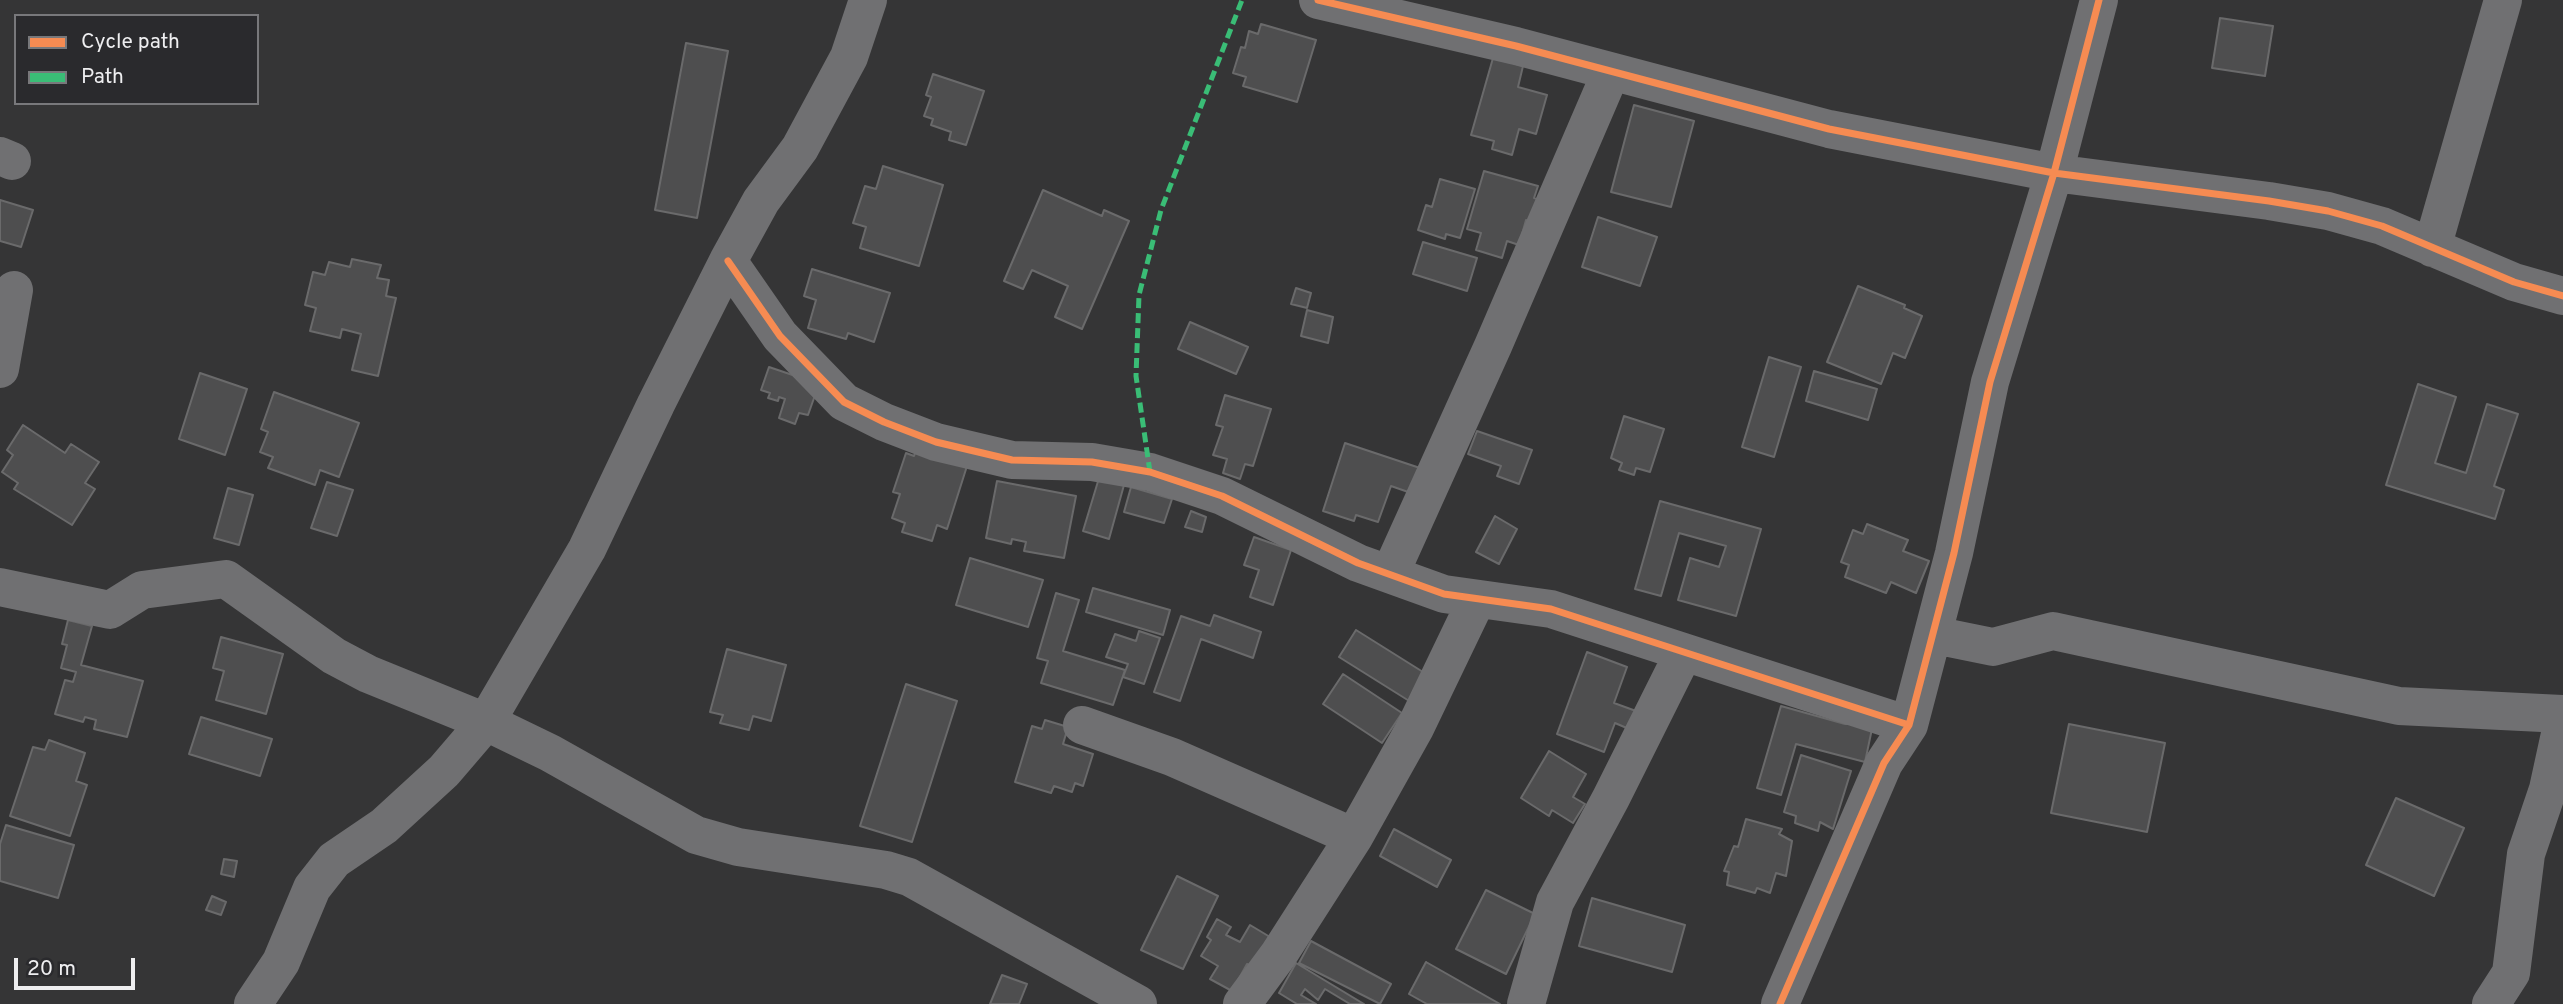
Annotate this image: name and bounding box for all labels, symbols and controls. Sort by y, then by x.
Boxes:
legend [14,14,259,105]
text: Cycle path [81,29,180,56]
text: Path [81,64,124,91]
scale bar [18,944,138,988]
text: 20 m [27,956,76,983]

